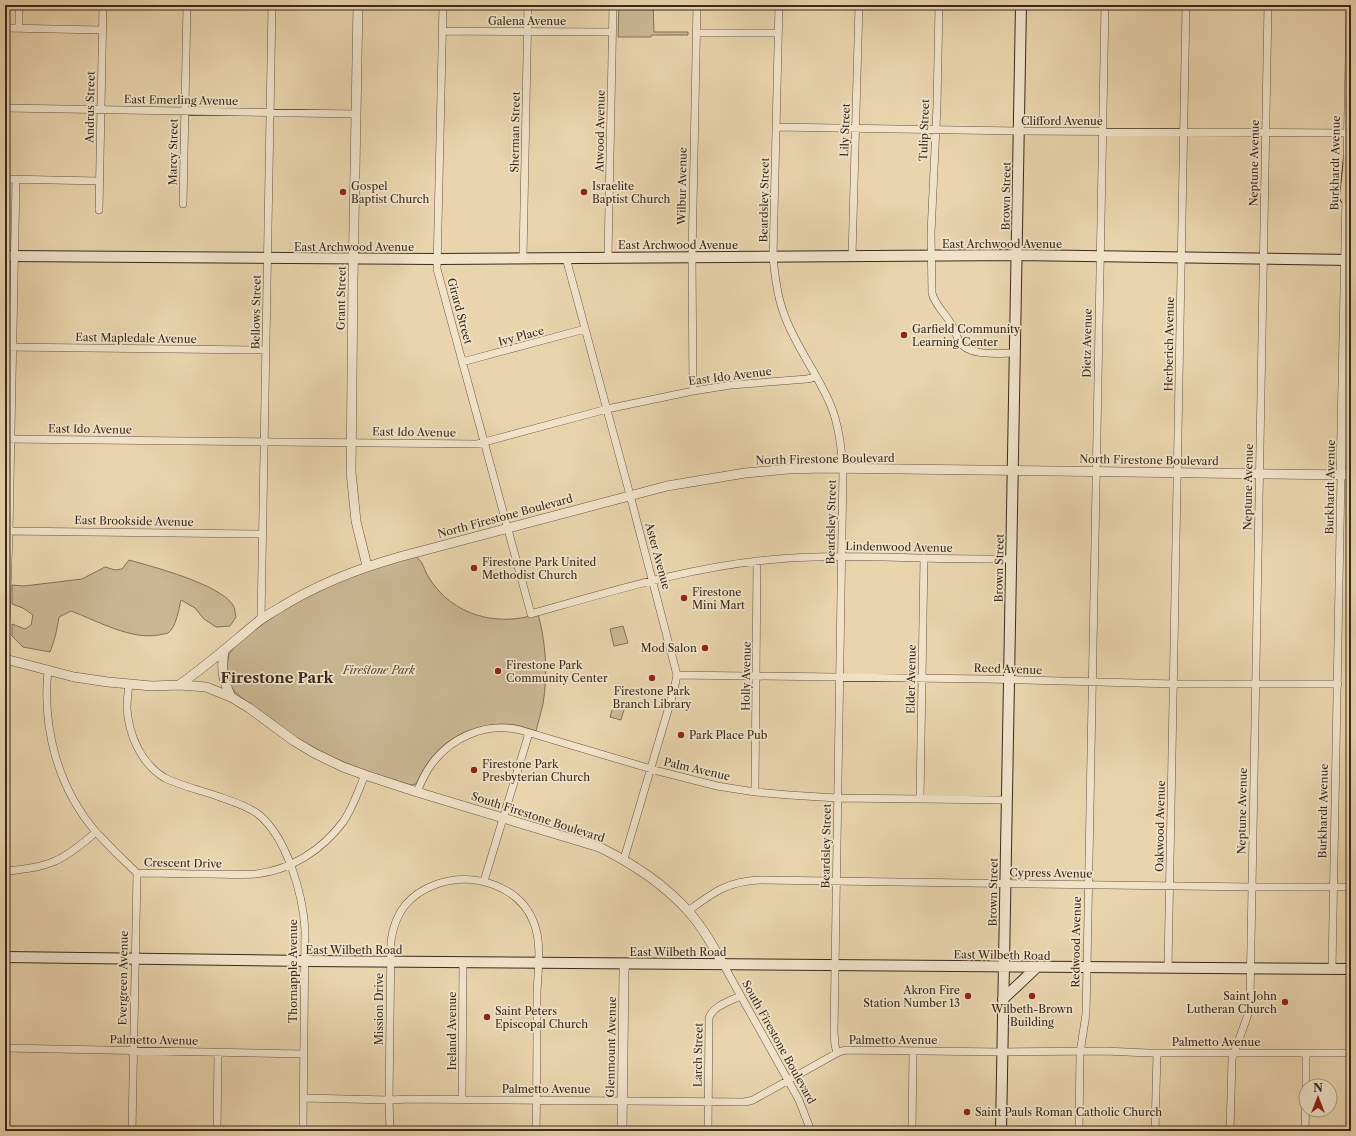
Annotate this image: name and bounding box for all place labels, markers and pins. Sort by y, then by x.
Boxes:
place label: Gospel Baptist Church [351,179,429,206]
place label: Israelite Baptist Church [592,179,670,206]
marker: Gospel Baptist Church [338,187,348,197]
marker: Israelite Baptist Church [579,187,589,197]
place label: Garfield Community Learning Center [912,322,1021,349]
marker: Garfield Community Learning Center [899,330,909,340]
place label: Firestone Park United Methodist Church [482,555,597,582]
marker: Firestone Park United Methodist Church [469,563,479,573]
place label: Firestone Mini Mart [692,585,745,612]
marker: Firestone Mini Mart [679,593,689,603]
place label: Mod Salon [641,641,697,655]
marker: Mod Salon [700,643,710,653]
place label: Firestone Park Community Center [506,658,608,685]
marker: Firestone Park Community Center [493,666,503,676]
marker: Firestone Park Branch Library [647,673,657,683]
place label: Firestone Park Branch Library [613,684,692,711]
place label: Park Place Pub [689,728,768,742]
marker: Park Place Pub [676,730,686,740]
place label: Firestone Park Presbyterian Church [482,757,590,784]
marker: Firestone Park Presbyterian Church [469,765,479,775]
place label: Akron Fire Station Number 13 [863,983,960,1010]
place label: Saint John Lutheran Church [1187,989,1277,1016]
marker: Akron Fire Station Number 13 [963,991,973,1001]
marker: Wilbeth-Brown Building [1027,991,1037,1001]
marker: Saint John Lutheran Church [1280,997,1290,1007]
place label: Wilbeth-Brown Building [990,1002,1073,1029]
place label: Saint Peters Episcopal Church [495,1004,588,1031]
marker: Saint Peters Episcopal Church [482,1012,492,1022]
place label: Saint Pauls Roman Catholic Church [975,1105,1162,1119]
marker: Saint Pauls Roman Catholic Church [962,1107,972,1117]

